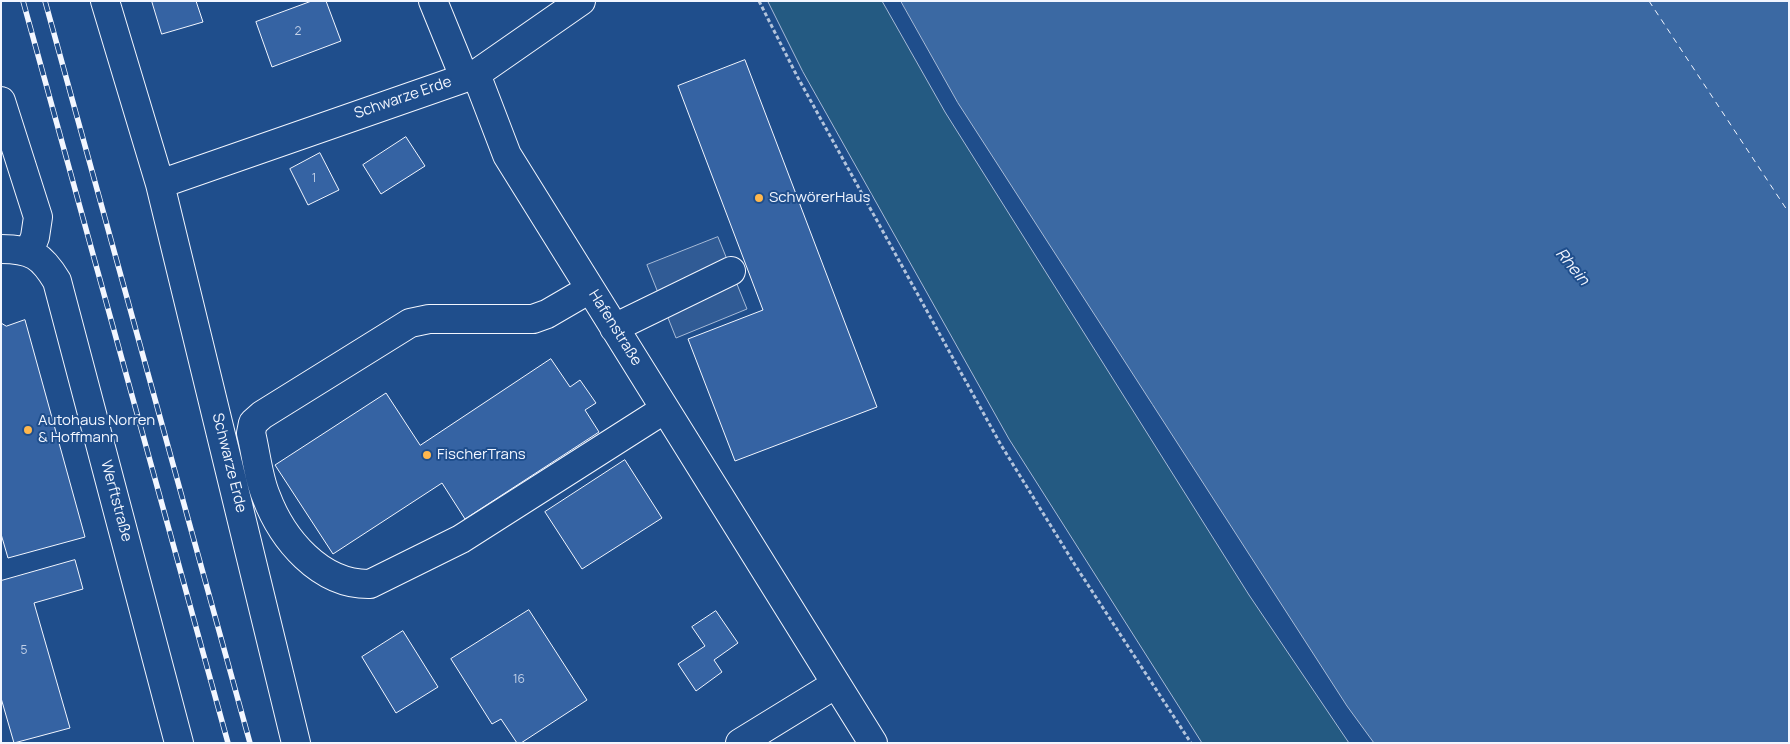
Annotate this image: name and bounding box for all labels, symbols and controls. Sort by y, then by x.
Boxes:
house number: 2 [295,25,301,39]
street label: Schwarze Erde [352,73,454,123]
house number: 1 [312,172,316,186]
place label: SchwörerHaus [769,189,870,207]
marker: SchwörerHaus [753,192,765,204]
water label: Rhein [1551,245,1593,289]
street label: Hafenstraße [585,287,645,369]
street label: Schwarze Erde [208,411,250,515]
place label: Autohaus Norren & Hoffmann [38,412,155,447]
marker: Autohaus Norren & Hoffmann [22,424,34,436]
place label: FischerTrans [437,446,526,464]
marker: FischerTrans [421,449,433,461]
street label: Werftstraße [96,458,136,544]
house number: 5 [21,644,27,658]
house number: 16 [513,673,525,687]

